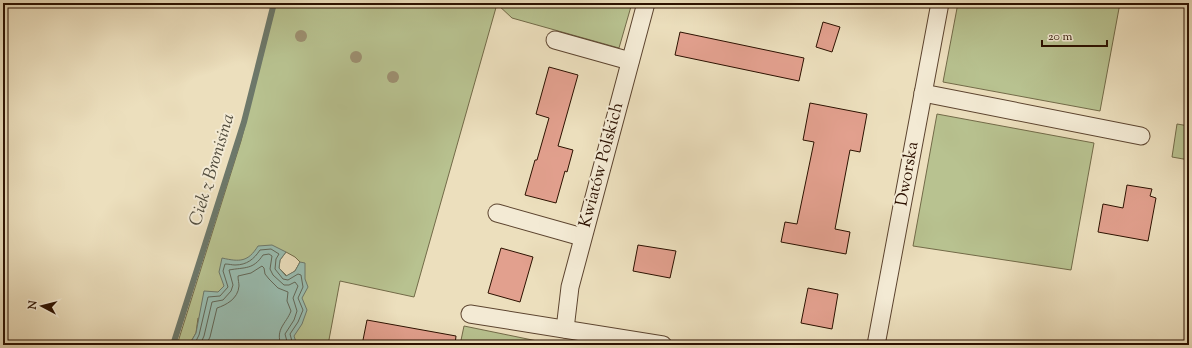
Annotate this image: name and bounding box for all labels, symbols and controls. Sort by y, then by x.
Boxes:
scale bar [1042,22,1107,48]
text: 20 m [1048,28,1073,46]
street label: Kwiatów Polskich [574,100,630,230]
water label: Ciek z Bronisina [184,111,242,229]
street label: Dworska [891,140,926,208]
north arrow [22,286,62,326]
text: N [24,299,42,311]

